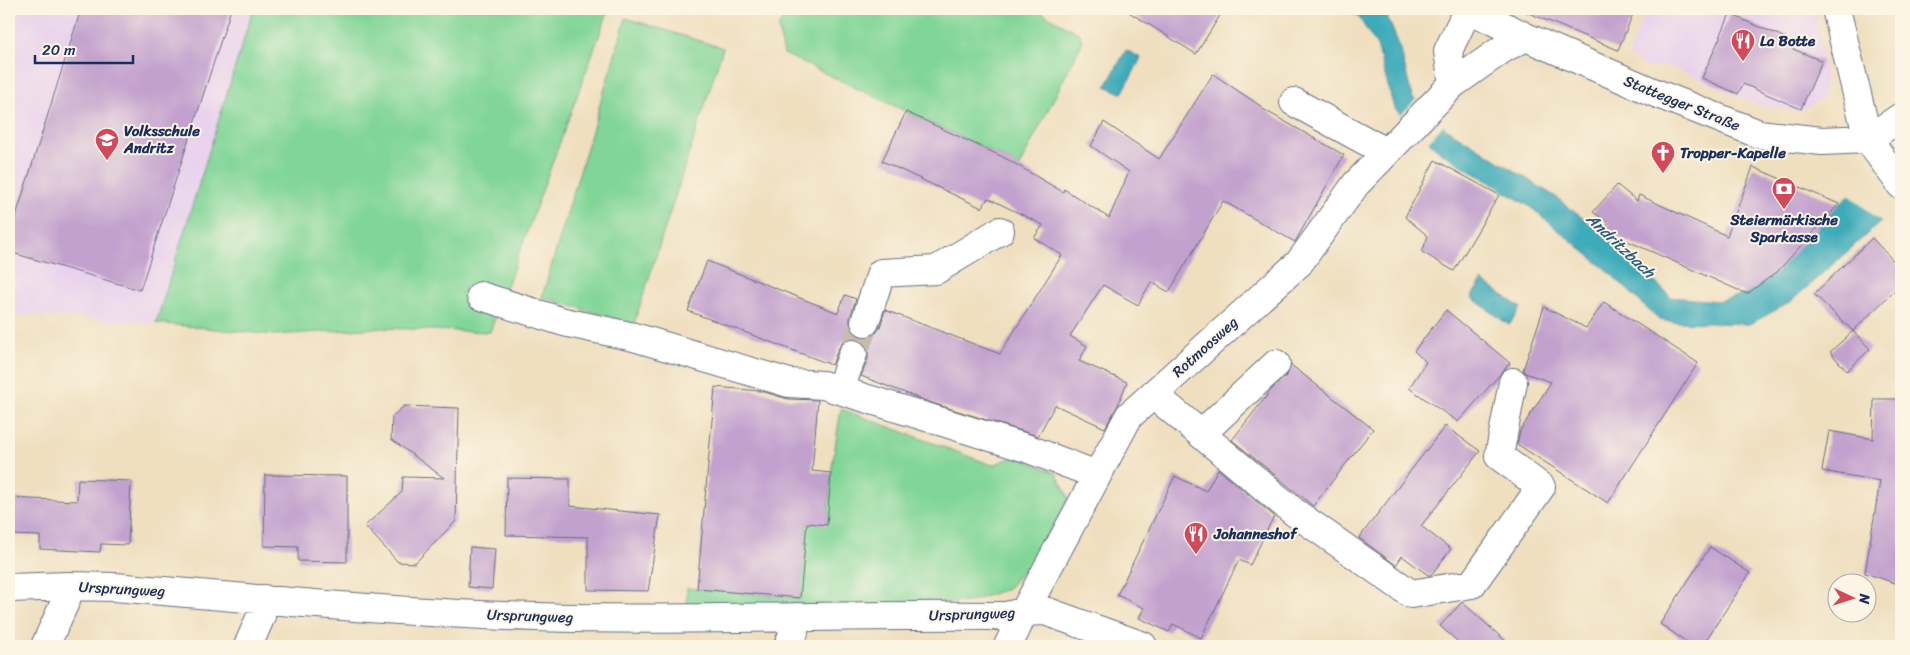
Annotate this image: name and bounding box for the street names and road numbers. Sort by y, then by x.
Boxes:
street label: Stattegger Straße [1620,68,1745,138]
street label: Rotmoosweg [1166,310,1244,384]
street label: Ursprungweg [78,574,166,604]
street label: Ursprungweg [928,599,1016,628]
street label: Ursprungweg [486,602,574,631]

